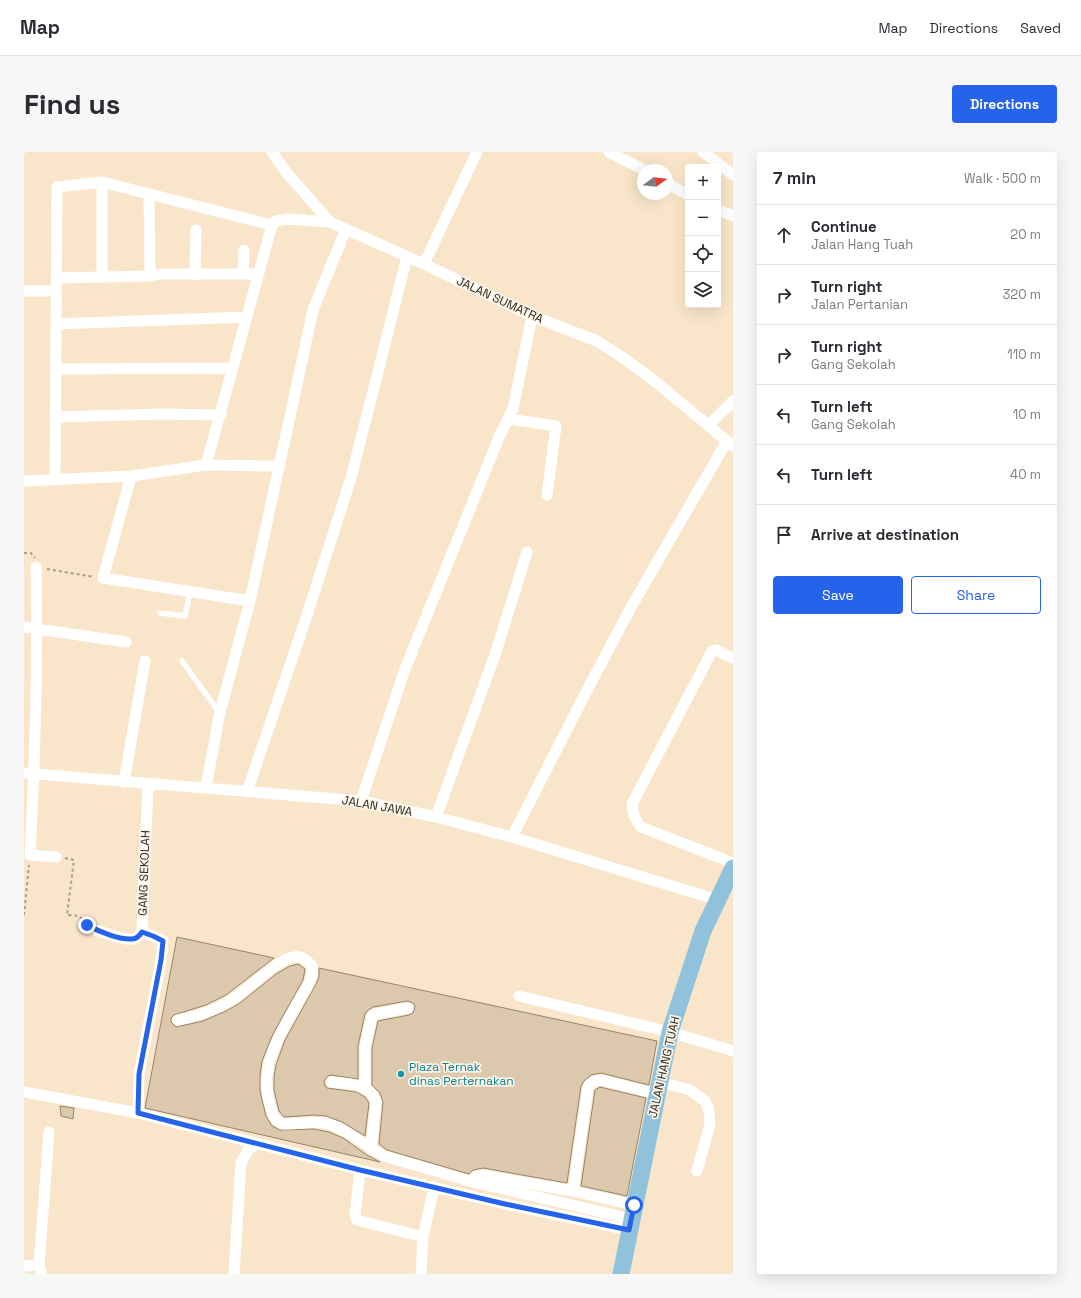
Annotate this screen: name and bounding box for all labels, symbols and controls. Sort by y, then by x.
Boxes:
text: Map [20,15,60,40]
text: Map [878,19,908,37]
text: Directions [930,19,998,37]
text: Saved [1020,19,1061,37]
button: Directions [952,85,1057,123]
text: Find us [24,86,121,122]
north arrow [637,164,673,200]
map controls [685,164,721,308]
button: + [685,164,721,200]
text: 7 min [773,167,816,189]
text: Walk · 500 m [964,170,1041,187]
button: − [685,200,721,236]
text: Continue [811,217,877,236]
icon: ahead [773,224,795,246]
text: 20 m [1010,226,1041,243]
button: locate [685,236,721,272]
text: Jalan Hang Tuah [811,236,913,253]
button: layers [685,272,721,308]
street label: JALAN SUMATRA [454,273,546,327]
text: Turn right [811,277,882,296]
icon: right [773,284,795,306]
text: 320 m [1002,286,1041,303]
text: Jalan Pertanian [811,296,908,313]
text: Turn right [811,337,882,356]
icon: right [773,344,795,366]
text: 110 m [1007,346,1041,363]
text: Gang Sekolah [811,356,896,373]
text: Turn left [811,397,873,416]
icon: left [773,404,795,426]
text: 10 m [1013,406,1041,423]
text: Gang Sekolah [811,416,896,433]
icon: left [773,464,795,486]
text: Turn left [811,465,873,484]
text: 40 m [1010,466,1041,483]
icon: arrive [773,524,795,546]
text: Arrive at destination [811,525,959,544]
button: Save [773,576,903,614]
button: Share [911,576,1041,614]
street label: JALAN JAWA [341,792,414,820]
street label: GANG SEKOLAH [135,830,153,916]
route end [78,916,96,934]
street label: JALAN HANG TUAH [645,1015,683,1119]
place label: Plaza Ternak dinas Perternakan [409,1059,514,1089]
marker: Plaza Ternak dinas Perternakan [396,1069,406,1079]
route start [625,1196,643,1214]

